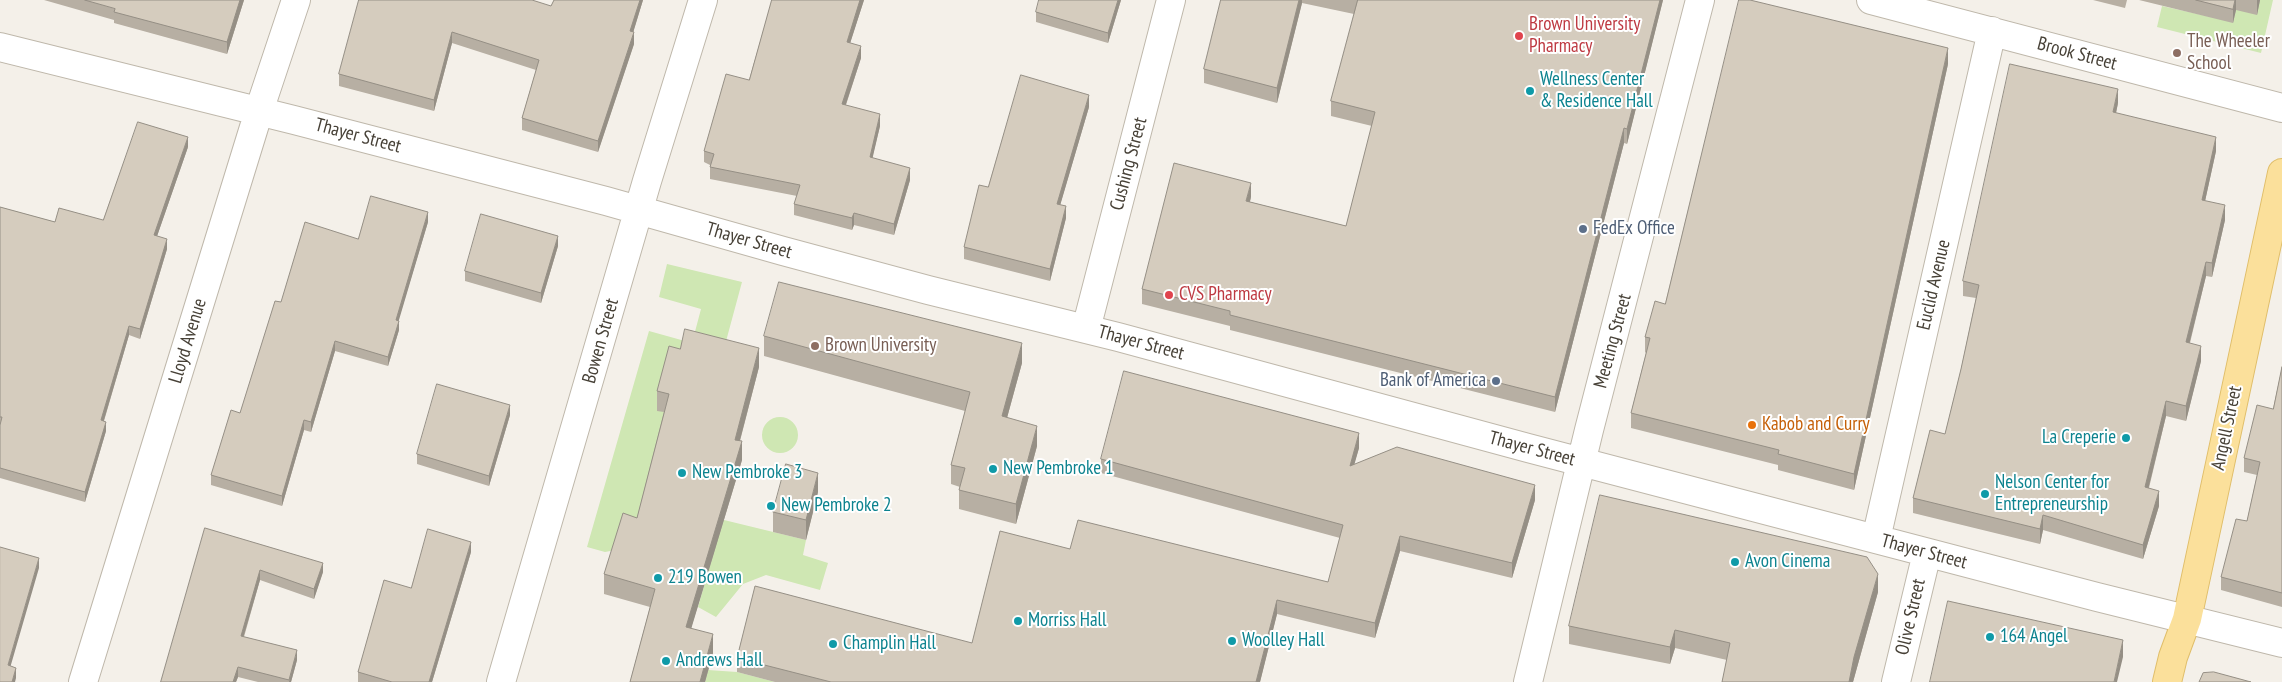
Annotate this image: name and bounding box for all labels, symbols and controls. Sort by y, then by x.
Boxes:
place label: Brown University Pharmacy [1529,14,1640,58]
marker: Brown University Pharmacy [1513,30,1525,42]
place label: The Wheeler School [2187,31,2270,75]
street label: Brook Street [2035,32,2119,76]
marker: The Wheeler School [2171,47,2183,59]
place label: Wellness Center & Residence Hall [1540,69,1653,113]
marker: Wellness Center & Residence Hall [1524,85,1536,97]
street label: Thayer Street [313,114,403,158]
street label: Cushing Street [1106,115,1152,213]
street label: Thayer Street [704,218,794,264]
place label: FedEx Office [1593,218,1675,240]
marker: FedEx Office [1577,223,1589,235]
street label: Euclid Avenue [1913,238,1955,332]
place label: CVS Pharmacy [1179,284,1272,306]
marker: CVS Pharmacy [1163,289,1175,301]
street label: Meeting Street [1589,291,1637,391]
street label: Lloyd Avenue [164,296,212,386]
street label: Bowen Street [578,296,624,386]
street label: Thayer Street [1096,321,1186,365]
place label: Brown University [825,335,936,357]
marker: Brown University [809,340,821,352]
place label: Bank of America [1380,370,1486,392]
marker: Bank of America [1490,375,1502,387]
street label: Angell Street [2207,384,2247,472]
place label: Kabob and Curry [1762,414,1870,436]
marker: Kabob and Curry [1746,419,1758,431]
street label: Thayer Street [1487,427,1577,471]
place label: La Creperie [2042,427,2116,449]
marker: La Creperie [2120,432,2132,444]
place label: New Pembroke 1 [1003,458,1114,480]
place label: New Pembroke 3 [692,462,803,484]
marker: New Pembroke 1 [987,463,999,475]
marker: New Pembroke 3 [676,467,688,479]
place label: Nelson Center for Entrepreneurship [1995,472,2109,516]
marker: Nelson Center for Entrepreneurship [1979,488,1991,500]
place label: New Pembroke 2 [781,495,892,517]
marker: New Pembroke 2 [765,500,777,512]
street label: Thayer Street [1879,530,1969,574]
place label: Avon Cinema [1745,551,1830,573]
marker: Avon Cinema [1729,556,1741,568]
place label: 219 Bowen [668,567,742,589]
marker: 219 Bowen [652,572,664,584]
street label: Olive Street [1891,577,1931,657]
place label: Morriss Hall [1028,610,1106,632]
marker: Morriss Hall [1012,615,1024,627]
place label: 164 Angel [2000,626,2067,648]
place label: Woolley Hall [1242,630,1325,652]
marker: 164 Angel [1984,631,1996,643]
place label: Champlin Hall [843,633,936,655]
marker: Woolley Hall [1226,635,1238,647]
marker: Champlin Hall [827,638,839,650]
place label: Andrews Hall [676,650,763,672]
marker: Andrews Hall [660,655,672,667]

